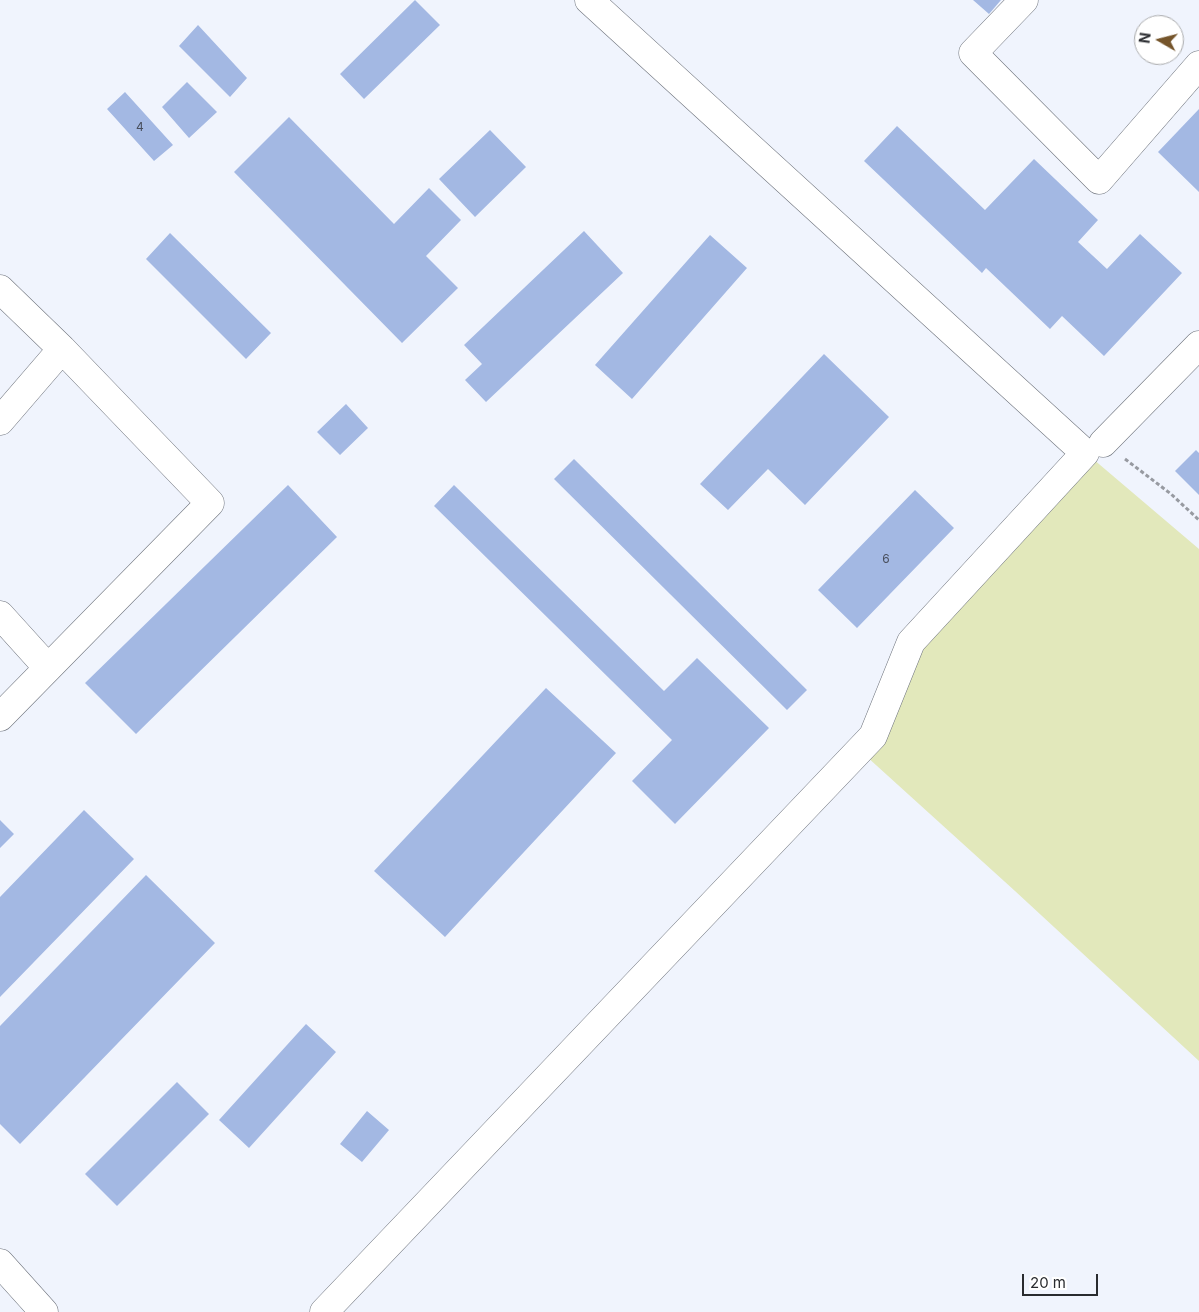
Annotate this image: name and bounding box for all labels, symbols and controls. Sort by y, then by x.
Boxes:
north arrow [1134,15,1184,65]
text: N [1135,32,1154,44]
house number: 4 [136,120,144,134]
house number: 6 [882,552,890,566]
scale bar [1024,1264,1100,1296]
text: 20 m [1030,1273,1066,1292]

